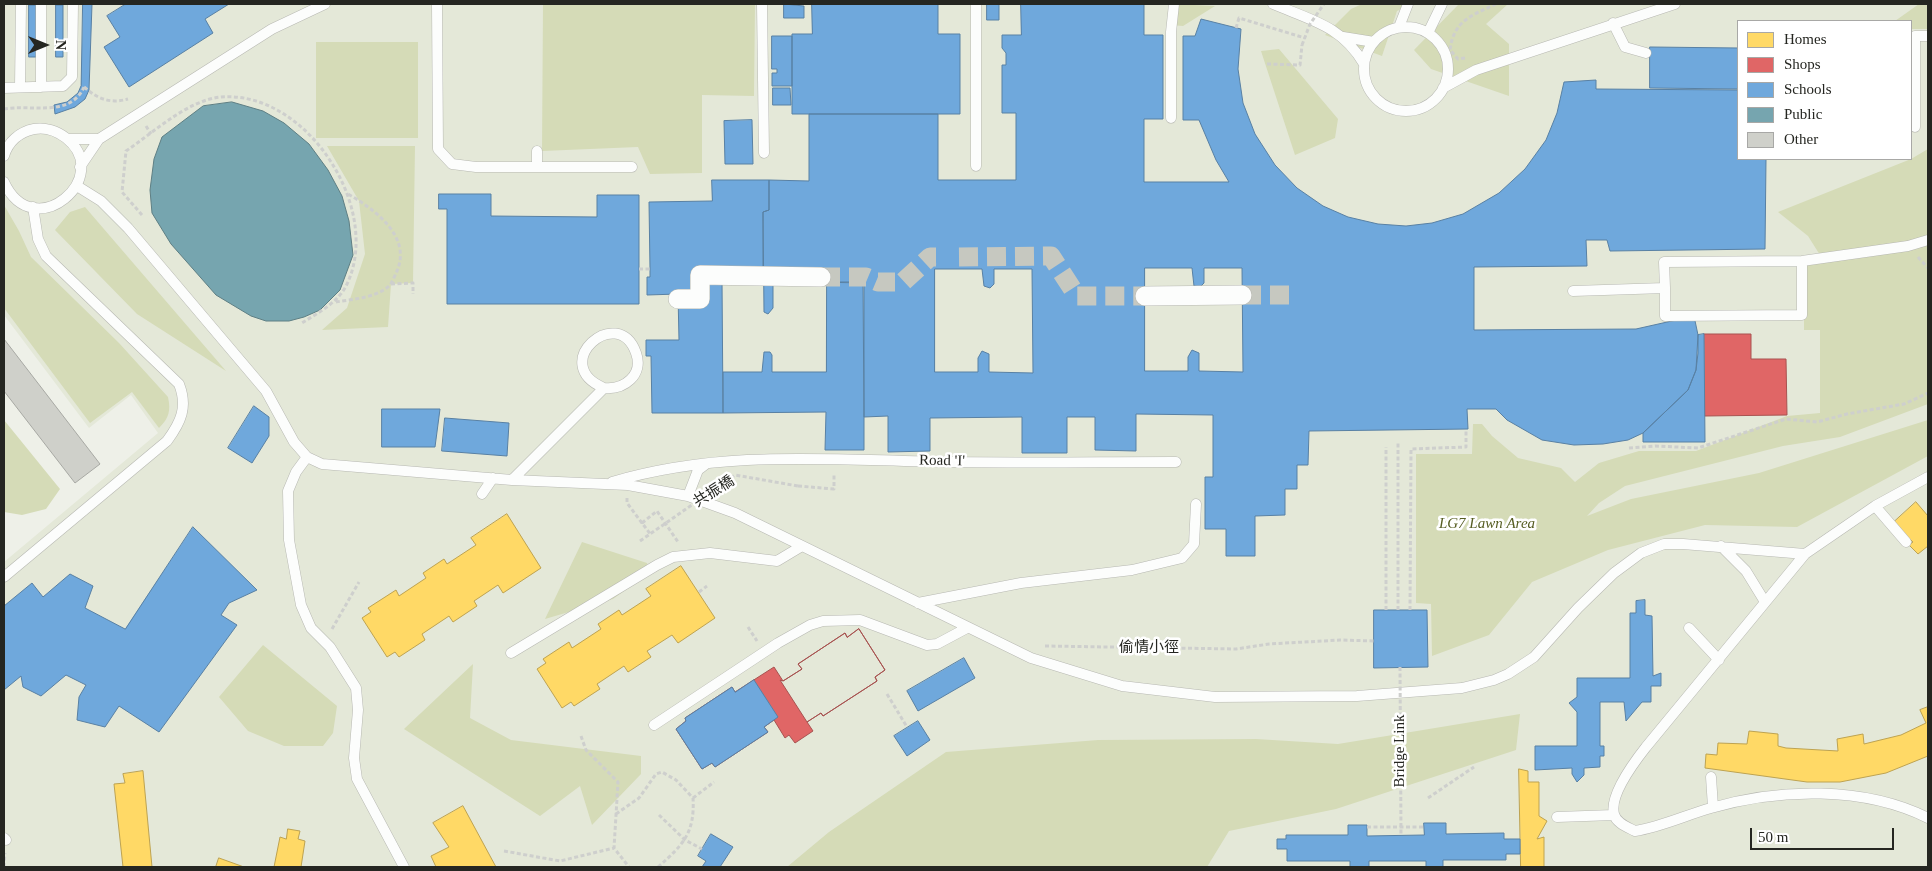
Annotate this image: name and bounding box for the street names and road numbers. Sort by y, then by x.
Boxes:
street label: Road 'I' [919,452,965,470]
street label: 共振橋 [690,472,738,512]
street label: 偷情小徑 [1119,639,1179,657]
street label: Bridge Link [1391,715,1409,787]

